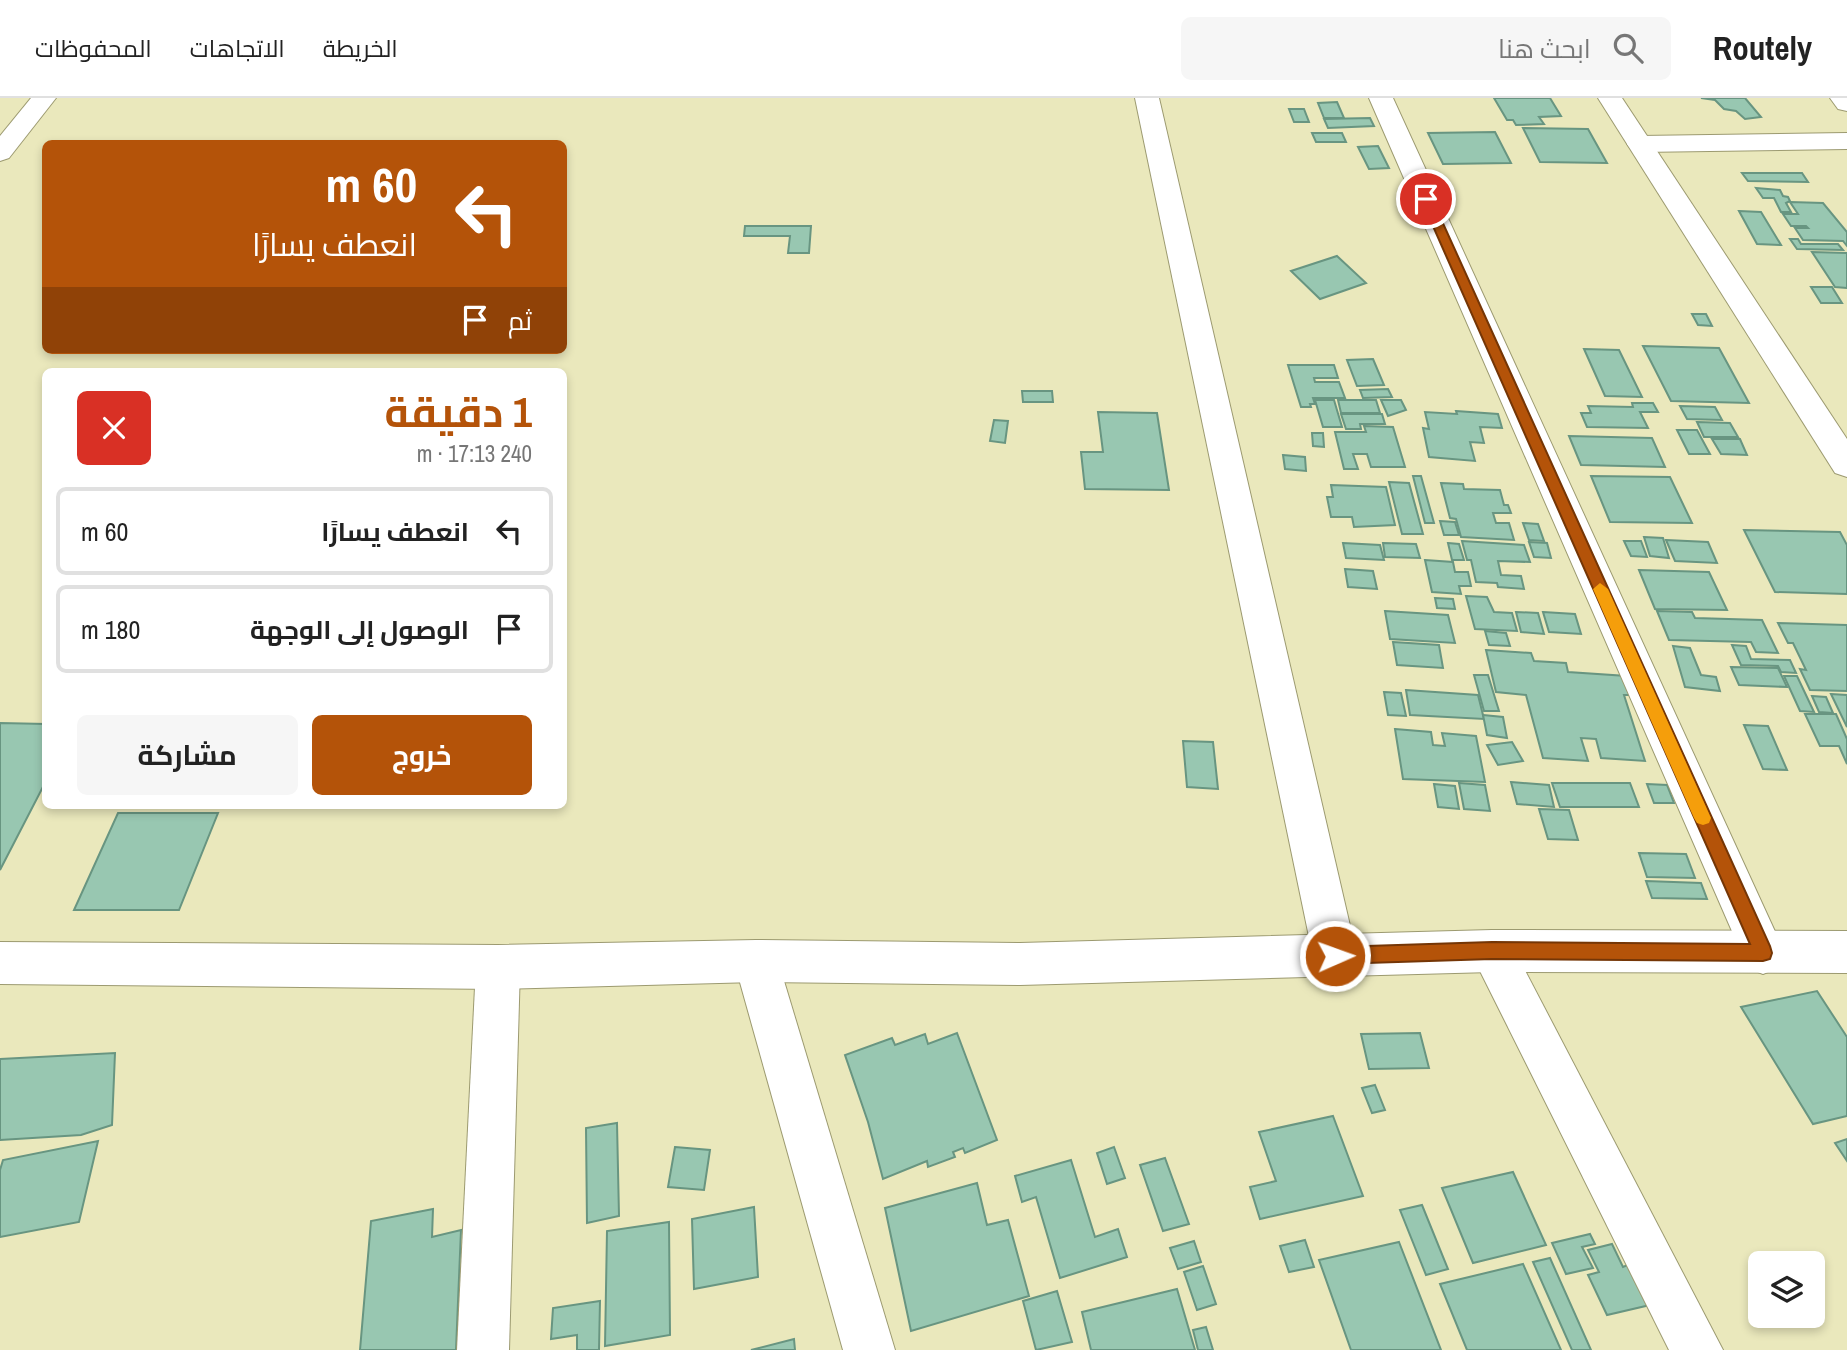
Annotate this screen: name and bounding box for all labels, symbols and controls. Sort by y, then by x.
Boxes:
search box [1181,17,1671,80]
text: Routely [1713,26,1812,70]
icon: search [1609,29,1647,67]
text: ابحث هنا [1498,31,1591,66]
text: المحفوظات [35,32,152,64]
text: الاتجاهات [190,32,285,64]
text: الخريطة [323,32,398,64]
text: 60 m [325,151,417,217]
icon: left [441,168,532,259]
pin [1396,169,1456,229]
icon: arrive [1407,180,1445,218]
text: انعطف يسارًا [252,223,417,266]
icon: arrive [456,301,494,339]
text: ثم [508,303,532,338]
text: 1 دقيقة [385,384,532,440]
button: close [77,391,151,465]
text: 240 m · 17:13 [417,438,532,469]
icon: left [490,512,528,550]
text: 60 m [81,514,128,549]
text: انعطف يسارًا [321,514,469,549]
icon: arrive [490,610,528,648]
text: 180 m [81,612,140,647]
text: الوصول إلى الوجهة [250,612,469,647]
button: مشاركة [77,715,298,795]
button: خروج [312,715,532,795]
position arrow [1298,919,1372,993]
map controls [1748,1251,1825,1328]
button: layers [1748,1251,1825,1328]

